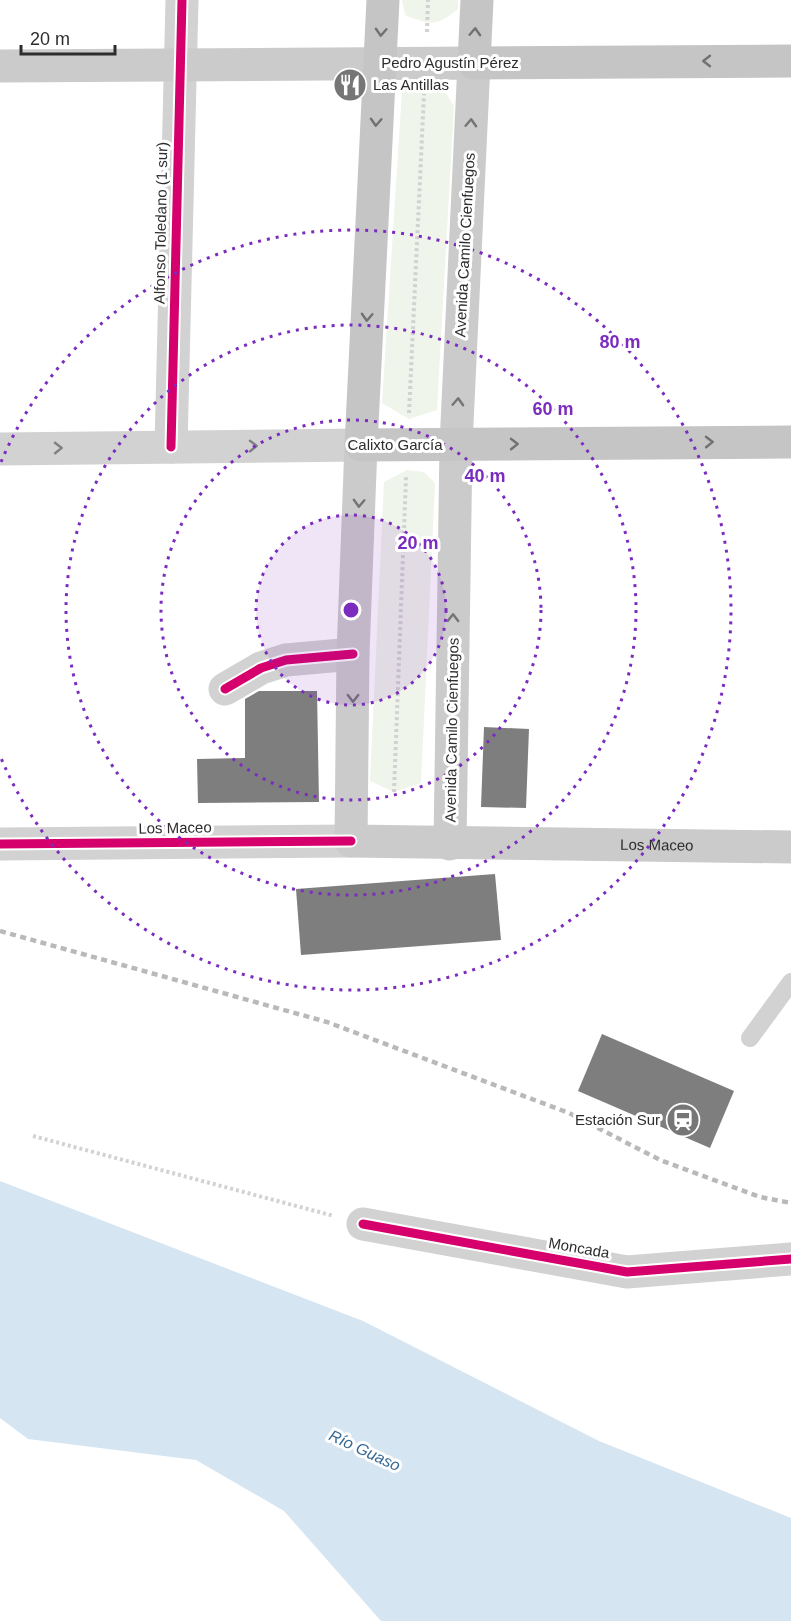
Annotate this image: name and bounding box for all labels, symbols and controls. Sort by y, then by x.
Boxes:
scale bar [21,18,116,56]
one-way arrow [375,27,388,36]
one-way arrow [469,27,482,36]
text: 20 m [30,29,70,49]
street label: Pedro Agustín Pérez [381,54,519,71]
one-way arrow [702,55,711,68]
restaurant icon: Las Antillas [332,67,368,103]
place label: Las Antillas [373,76,449,93]
one-way arrow [370,118,383,127]
one-way arrow [465,118,478,127]
street label: Alfonso Toledano (1 sur) [151,142,170,304]
street label: Avenida Camilo Cienfuegos [451,152,478,338]
one-way arrow [360,312,373,321]
text: 80 m [599,332,641,352]
one-way arrow [452,397,464,406]
text: 60 m [532,399,574,419]
street label: Calixto García [347,436,443,453]
one-way arrow [705,436,714,448]
one-way arrow [510,438,519,450]
one-way arrow [249,440,258,452]
one-way arrow [54,442,63,454]
text: 40 m [464,466,506,486]
one-way arrow [352,499,365,508]
text: 20 m [397,533,439,553]
centre of rings [341,600,361,620]
one-way arrow [447,613,460,622]
street label: Avenida Camilo Cienfuegos [441,637,462,823]
one-way arrow [346,694,359,703]
street label: Los Maceo [138,818,212,837]
street label: Los Maceo [620,836,694,854]
station icon: Estación Sur [665,1102,701,1138]
place label: Estación Sur [575,1111,660,1128]
street label: Moncada [547,1234,612,1261]
water label: Río Guaso [327,1427,403,1474]

